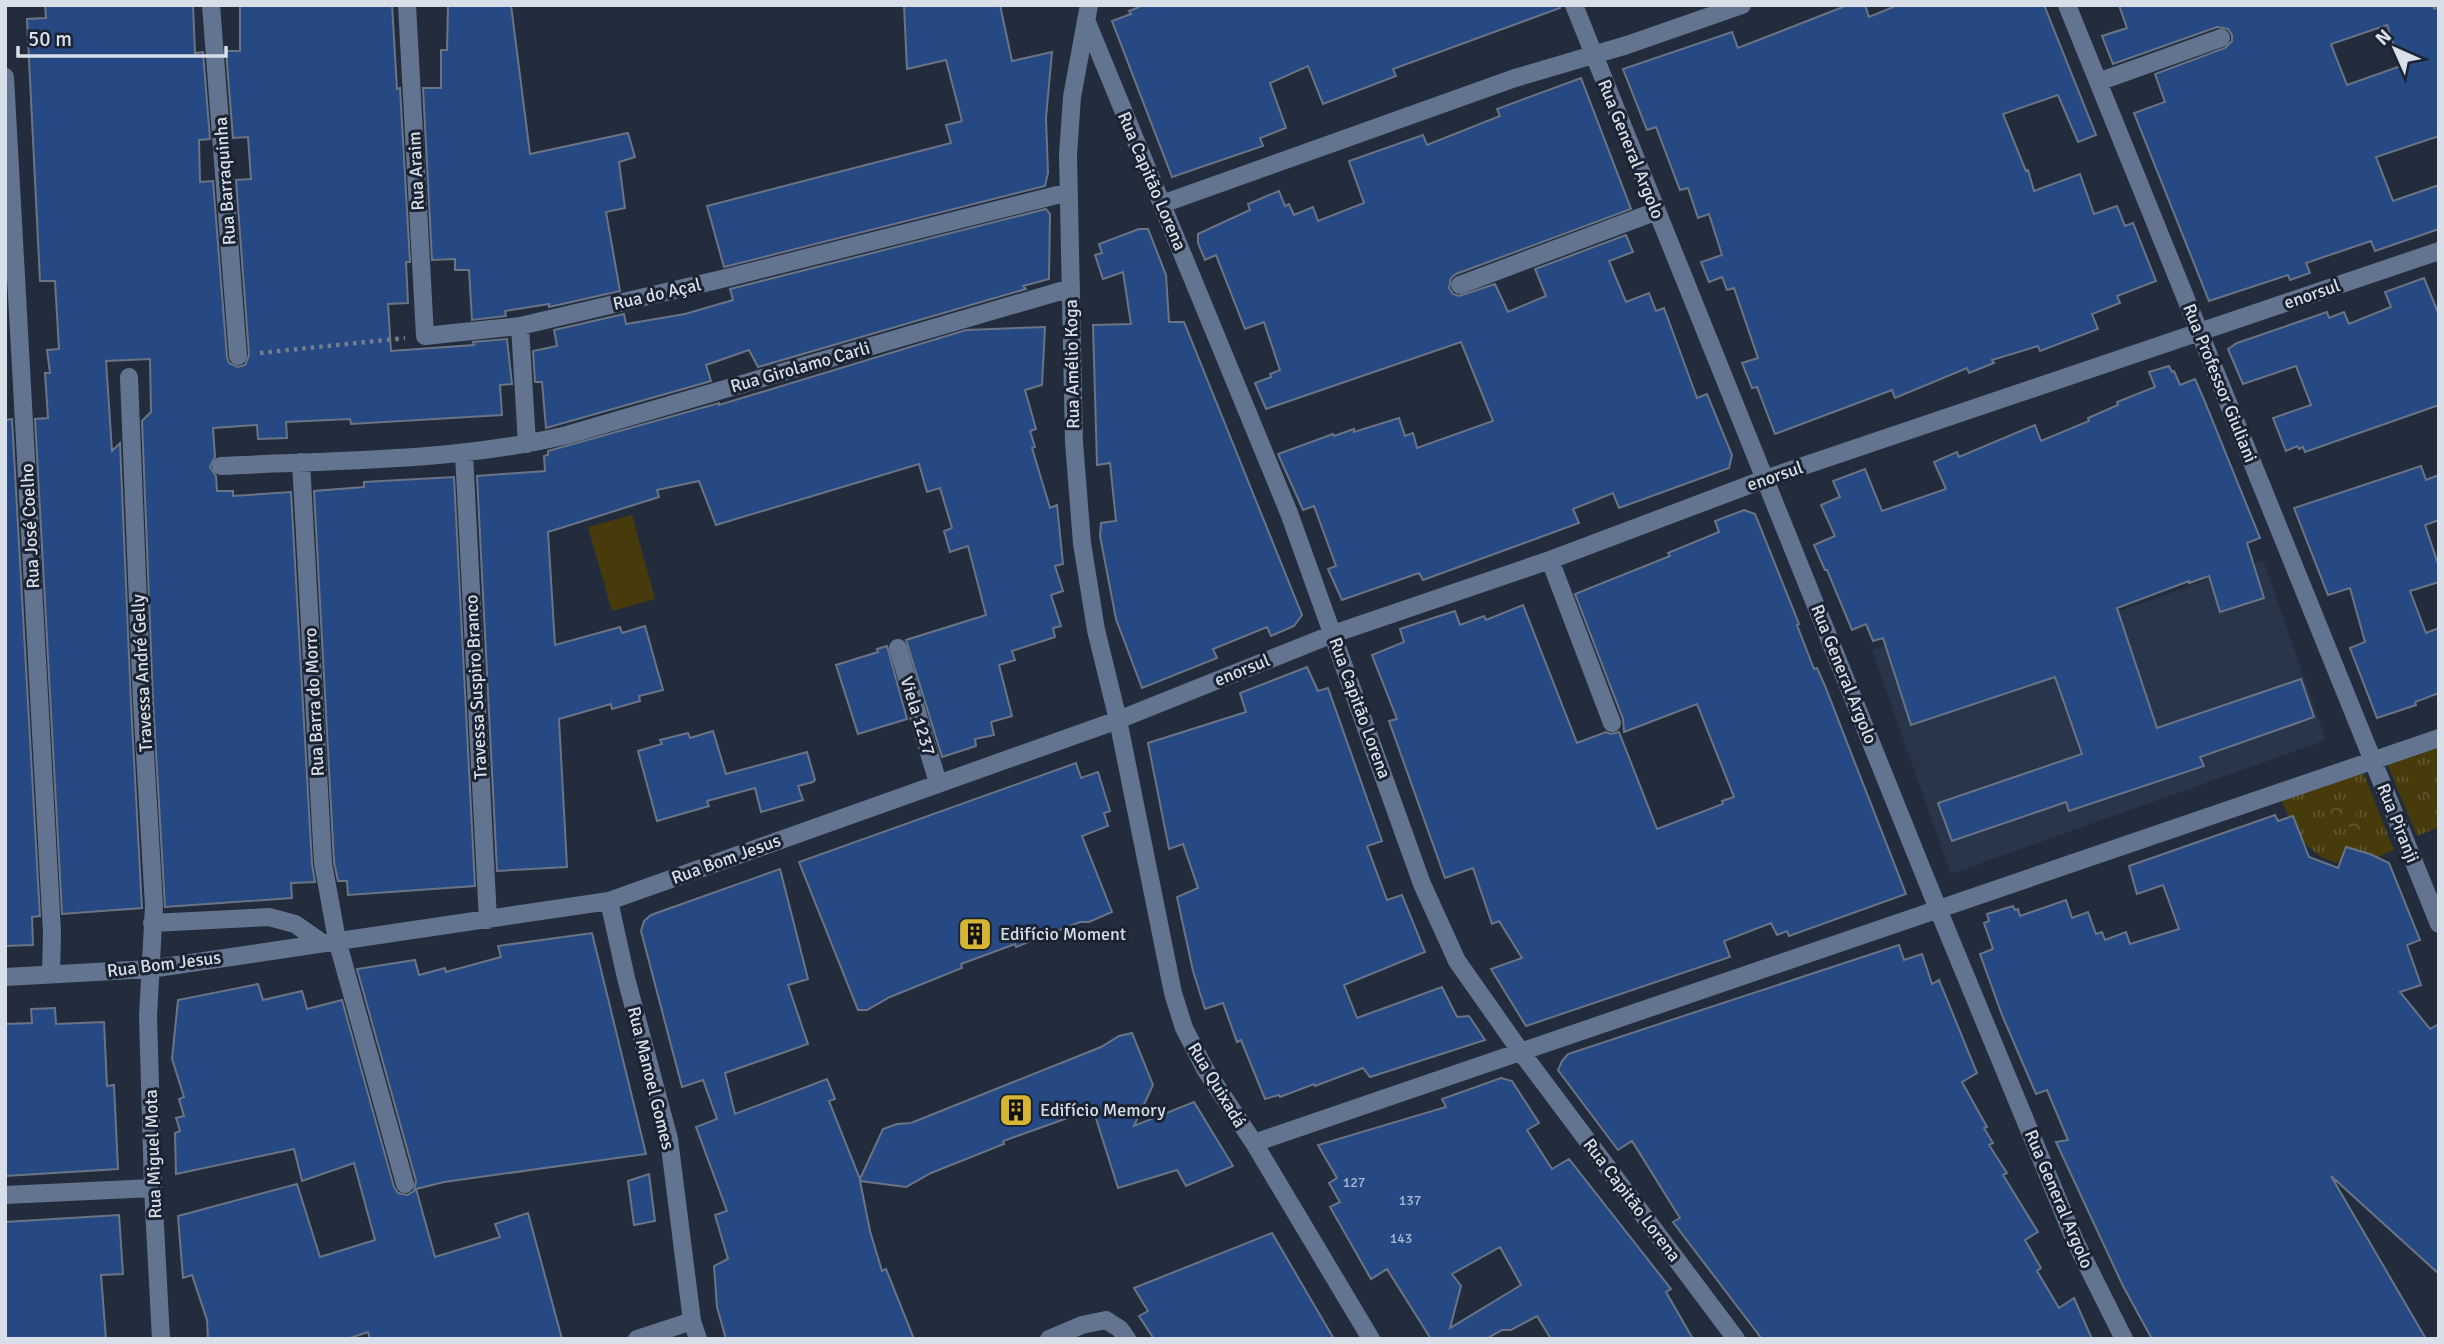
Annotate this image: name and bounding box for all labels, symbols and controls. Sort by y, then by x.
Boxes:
scale bar [18,14,226,58]
north arrow [2360,14,2430,84]
text: N [2371,25,2397,51]
text: 50 m [28,26,72,52]
street label: Rua General Argolo [1593,76,1669,222]
street label: Rua Capitão Lorena [1113,108,1191,254]
street label: Rua Barraquinha [210,116,240,246]
street label: Rua Araim [403,131,429,211]
street label: Rua do Açal [611,273,703,315]
street label: enorsul [2281,274,2343,314]
street label: Rua Amélio Koga [1060,299,1084,429]
street label: Rua Professor Giuliani [2178,300,2262,466]
street label: Rua Girolamo Carli [728,337,872,397]
street label: enorsul [1744,456,1806,496]
street label: Rua José Coelho [16,463,44,589]
street label: Travessa André Gelly [127,593,157,752]
street label: Travessa Suspiro Branco [460,594,492,780]
street label: Rua General Argolo [1806,601,1882,747]
street label: Rua Barra do Morro [299,627,329,777]
street label: Rua Capitão Lorena [1324,634,1396,782]
street label: enorsul [1211,649,1273,691]
street label: Viela 1237 [896,674,940,758]
street label: Rua Piranji [2372,780,2424,866]
street label: Rua Bom Jesus [668,829,784,889]
building icon: Edifício Moment [956,915,994,953]
place label: Edifício Moment [1000,923,1126,945]
street label: Rua Bom Jesus [106,946,222,982]
street label: Rua Manoel Gomes [623,1004,679,1152]
street label: Rua Quixadá [1183,1038,1251,1132]
street label: Rua Miguel Mota [140,1089,166,1219]
building icon: Edifício Memory [997,1091,1035,1129]
place label: Edifício Memory [1040,1099,1166,1121]
street label: Rua General Argolo [2020,1126,2098,1272]
street label: Rua Capitão Lorena [1578,1134,1686,1266]
house number: 127 [1343,1174,1365,1191]
house number: 137 [1399,1192,1421,1209]
house number: 143 [1390,1230,1412,1247]

